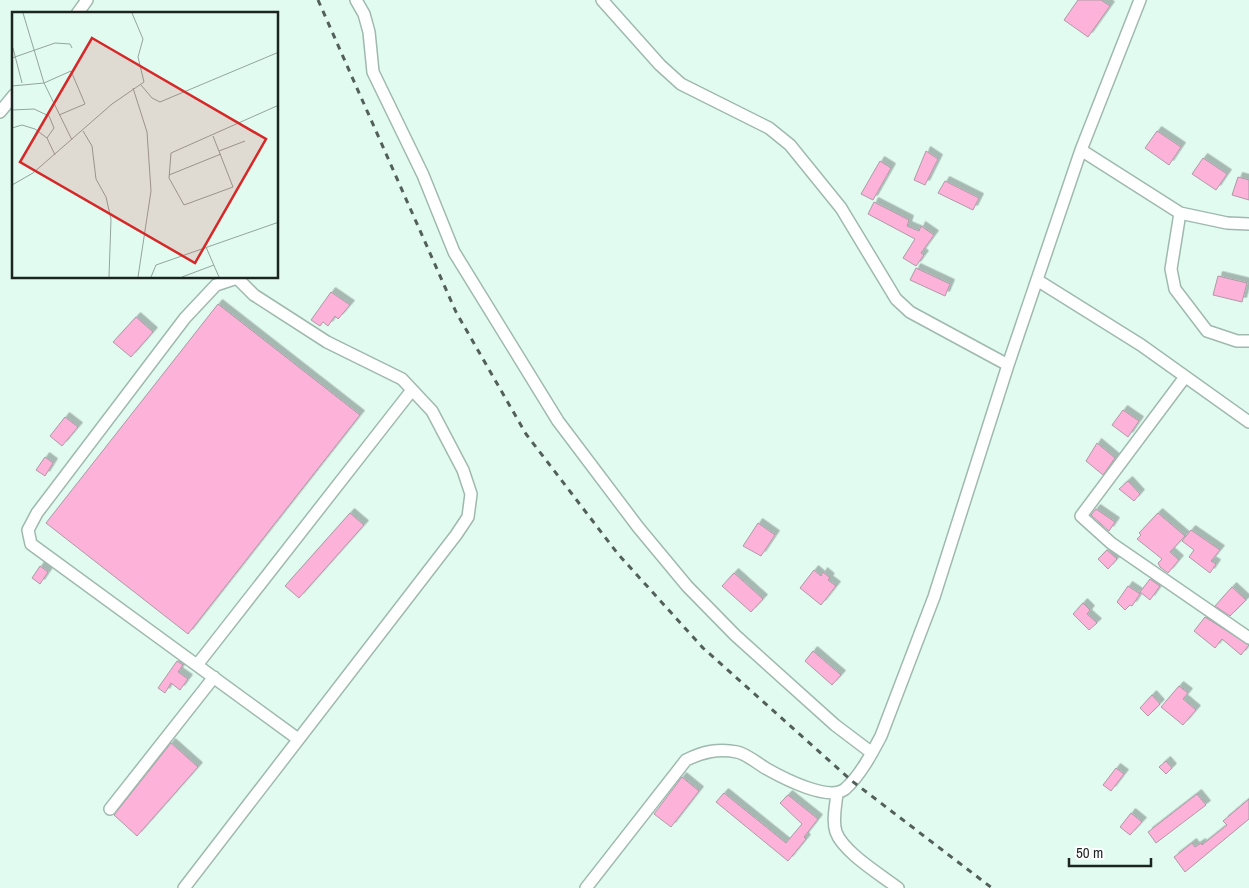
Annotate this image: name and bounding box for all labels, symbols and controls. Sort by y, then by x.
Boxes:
inset map [12,12,279,279]
scale bar [1069,836,1152,868]
text: 50 m [1076,842,1103,863]

